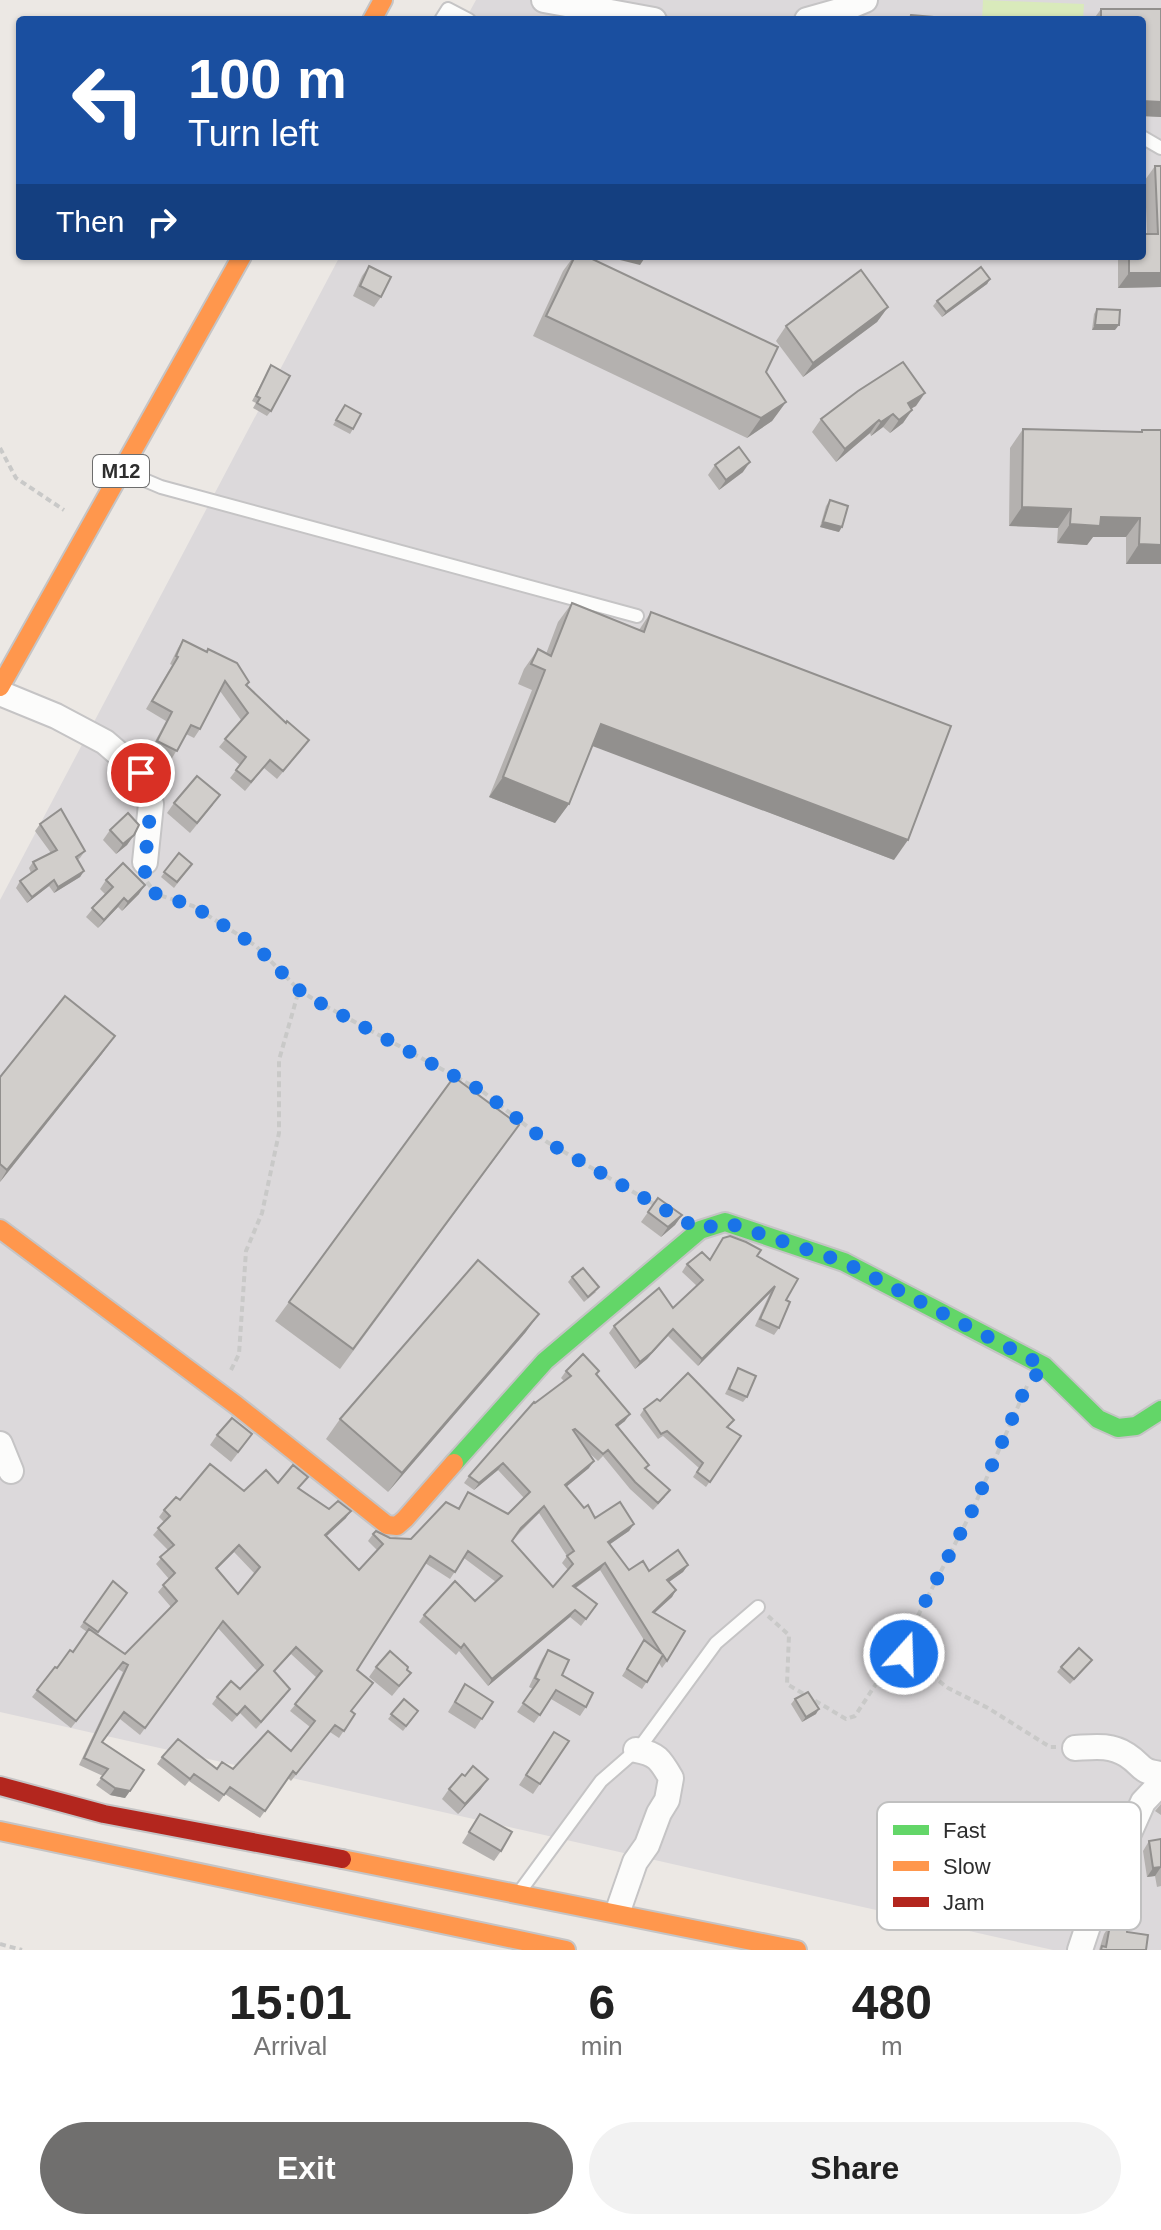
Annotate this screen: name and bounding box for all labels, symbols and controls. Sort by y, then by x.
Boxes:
text: 100 m [188,47,347,110]
icon: left [56,48,160,152]
text: Turn left [188,113,319,154]
icon: right [140,200,184,244]
text: Then [56,205,124,238]
road number: M12 [93,455,149,487]
pin [107,739,175,807]
icon: arrive [119,751,163,795]
position arrow [862,1612,946,1696]
legend [877,1802,1141,1930]
text: Fast [943,1818,986,1843]
text: Slow [943,1854,991,1879]
text: Jam [943,1890,985,1915]
text: 15:01 [229,1976,352,2029]
text: 6 [588,1976,615,2029]
text: 480 [852,1976,932,2029]
text: Arrival [254,2031,327,2061]
text: min [581,2031,623,2061]
text: m [881,2031,903,2061]
button: Exit [40,2122,573,2214]
button: Share [589,2122,1121,2214]

